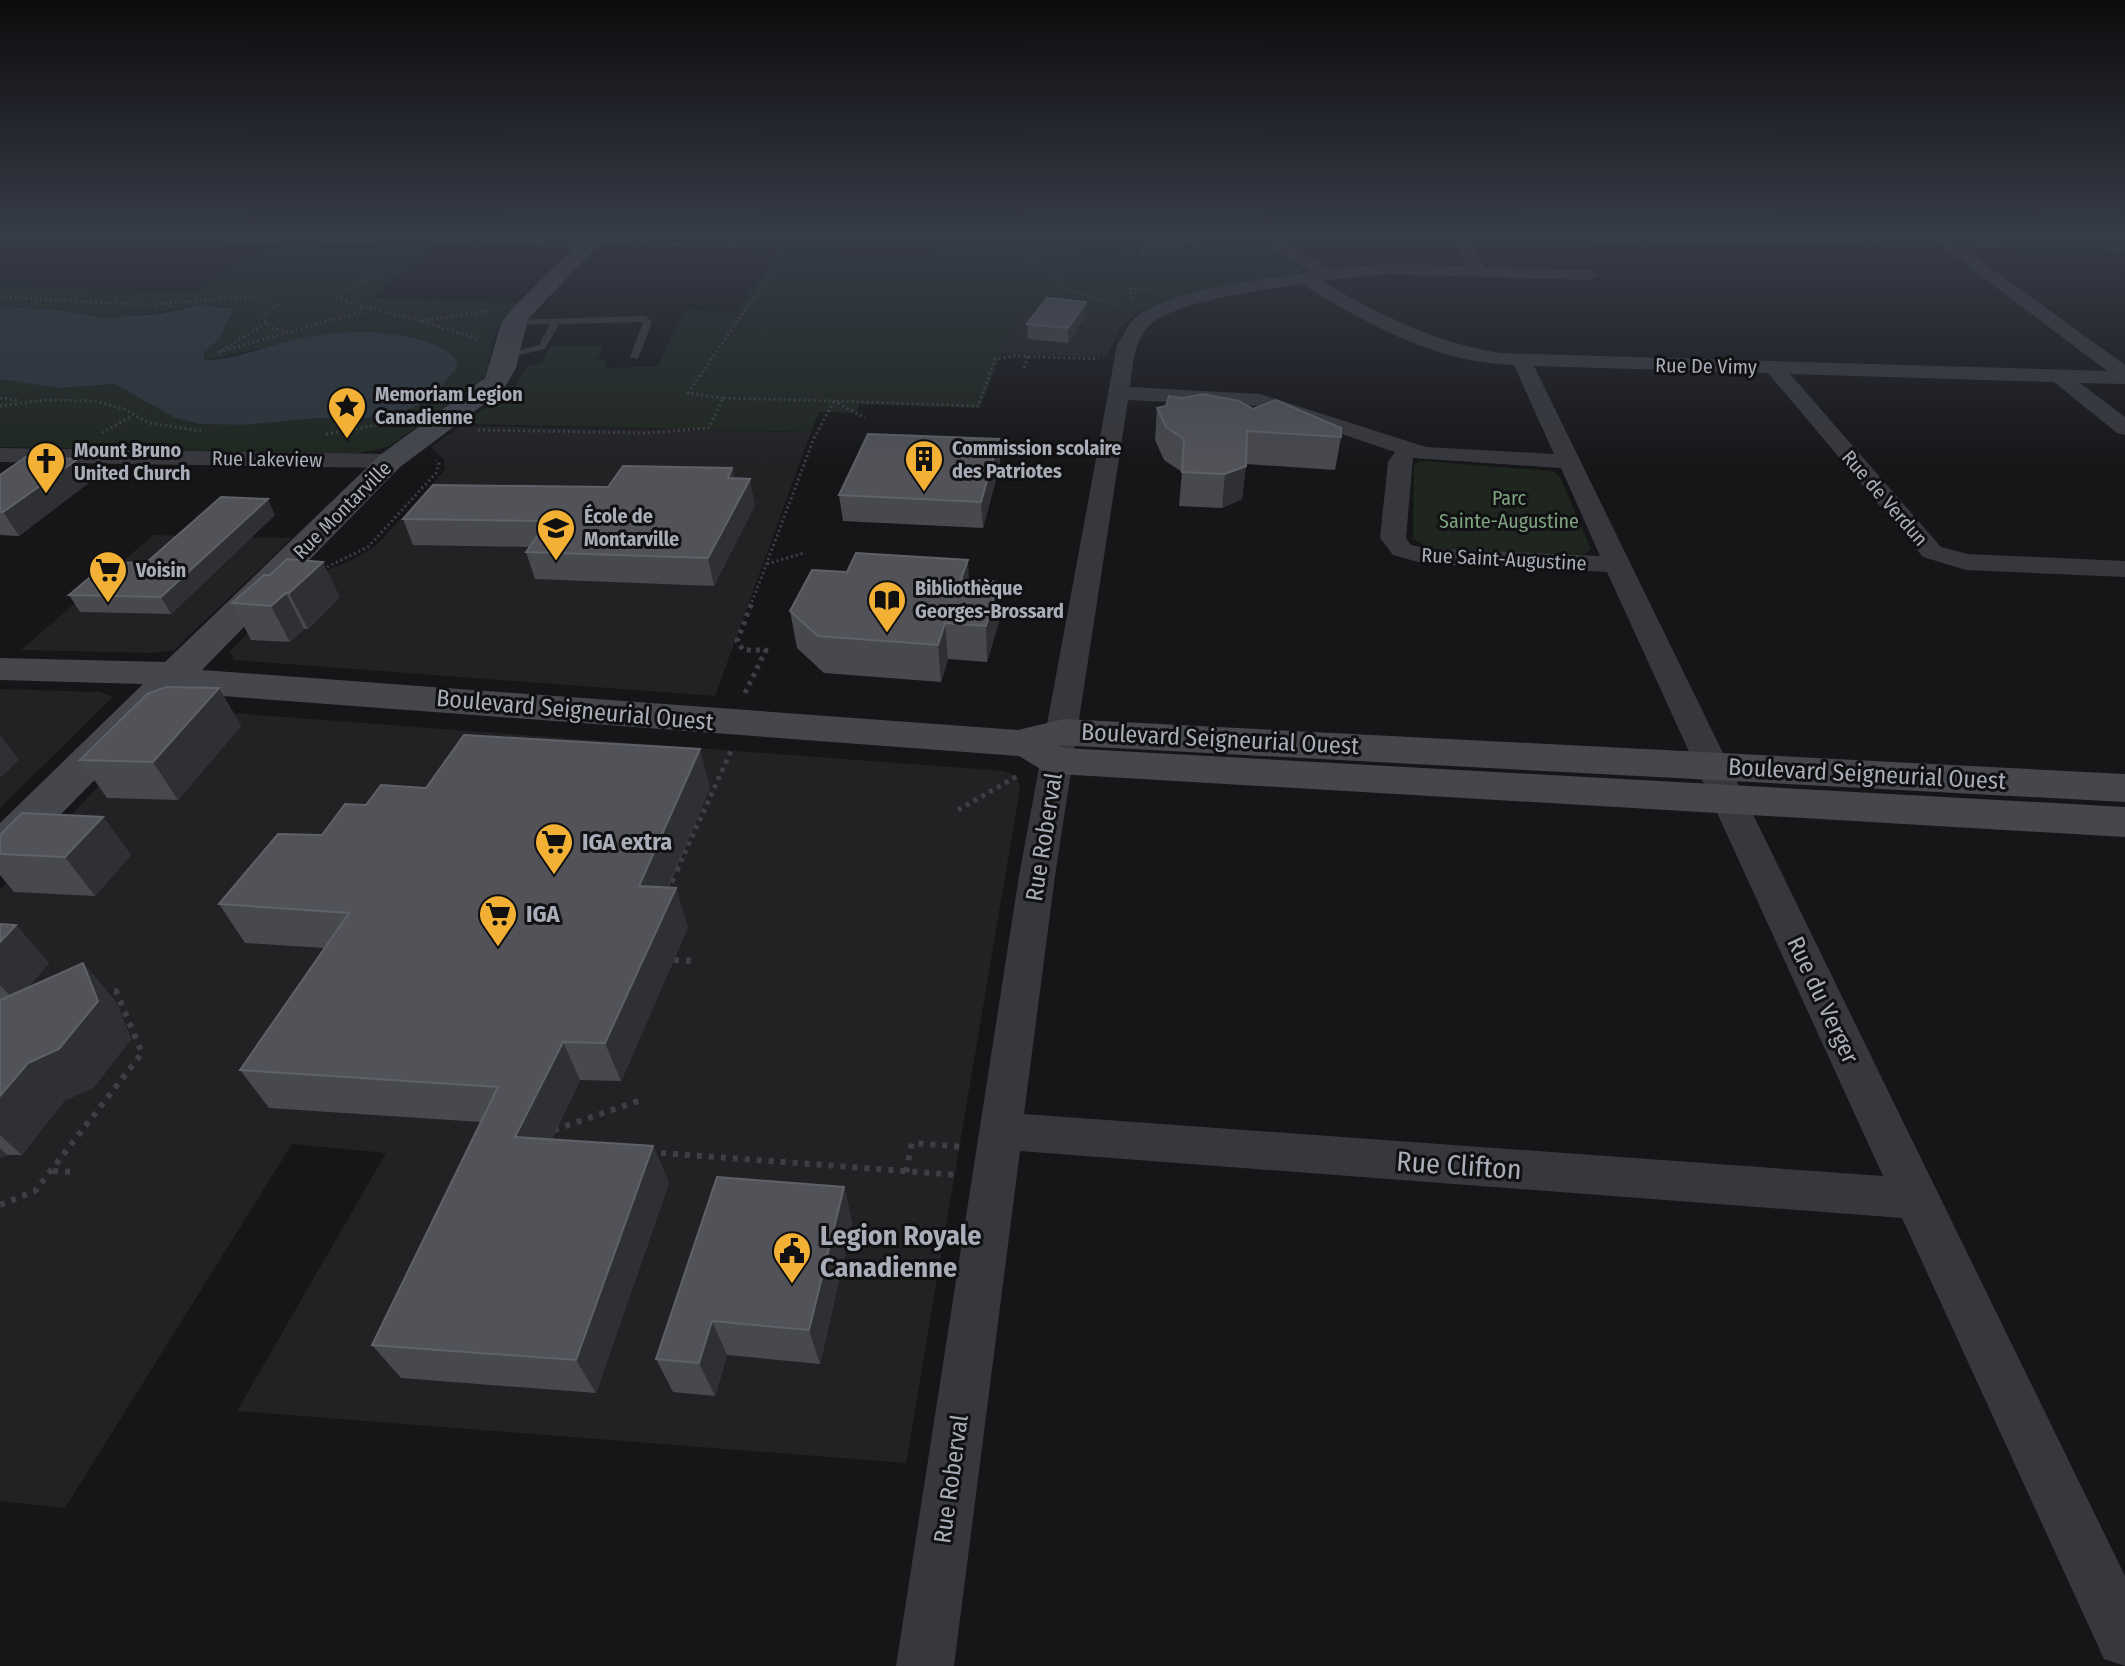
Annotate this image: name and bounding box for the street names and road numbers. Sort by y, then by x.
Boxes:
street label: Rue De Vimy [1655,353,1757,379]
street label: Rue de Verdun [1837,445,1933,551]
street label: Rue Lakeview [212,446,322,472]
street label: Rue Montarville [288,456,396,564]
street label: Rue Saint-Augustine [1421,543,1587,575]
street label: Boulevard Seigneurial Ouest [435,684,715,736]
street label: Boulevard Seigneurial Ouest [1080,718,1360,760]
street label: Boulevard Seigneurial Ouest [1727,753,2007,795]
street label: Rue Roberval [1020,771,1068,903]
street label: Rue du Verger [1781,932,1865,1068]
street label: Rue Clifton [1395,1145,1523,1186]
street label: Rue Roberval [928,1413,974,1545]

